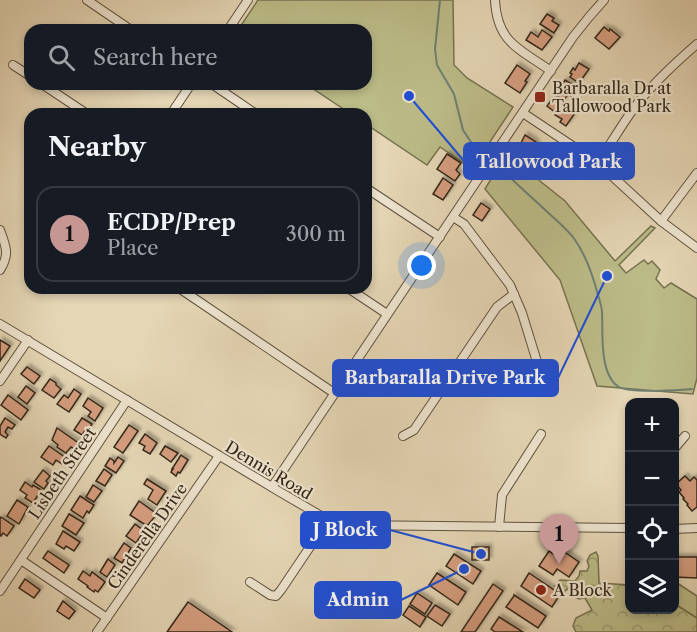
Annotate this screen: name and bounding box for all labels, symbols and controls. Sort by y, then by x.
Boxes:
search box [24,24,372,90]
icon: search [45,41,78,74]
text: Search here [93,44,218,71]
place label: Barbaralla Dr at Tallowood Park [552,78,672,116]
marker: Barbaralla Dr at Tallowood Park [533,90,547,104]
text: Nearby [48,131,146,163]
callout: Tallowood Park [464,143,634,179]
text: Tallowood Park [476,151,623,173]
text: ECDP/Prep [107,209,236,236]
text: 1 [65,222,74,246]
text: 300 m [286,222,346,246]
text: Place [107,236,158,260]
your location [407,251,436,280]
callout: Barbaralla Drive Park [333,360,558,396]
text: Barbaralla Drive Park [345,367,547,389]
map controls [625,398,679,614]
button: + [625,398,679,452]
street label: Lisbeth Street [24,423,100,523]
street label: Dennis Road [222,436,316,504]
button: − [625,452,679,506]
street label: Cinderella Drive [103,479,191,593]
button: locate [625,506,679,560]
callout: J Block [301,512,390,548]
pin: 1 [540,514,578,564]
text: J Block [310,519,378,541]
button: layers [625,560,679,614]
place label: A Block [552,580,613,600]
callout: Admin [315,582,401,618]
marker: A Block [534,583,548,597]
text: Admin [326,589,390,611]

